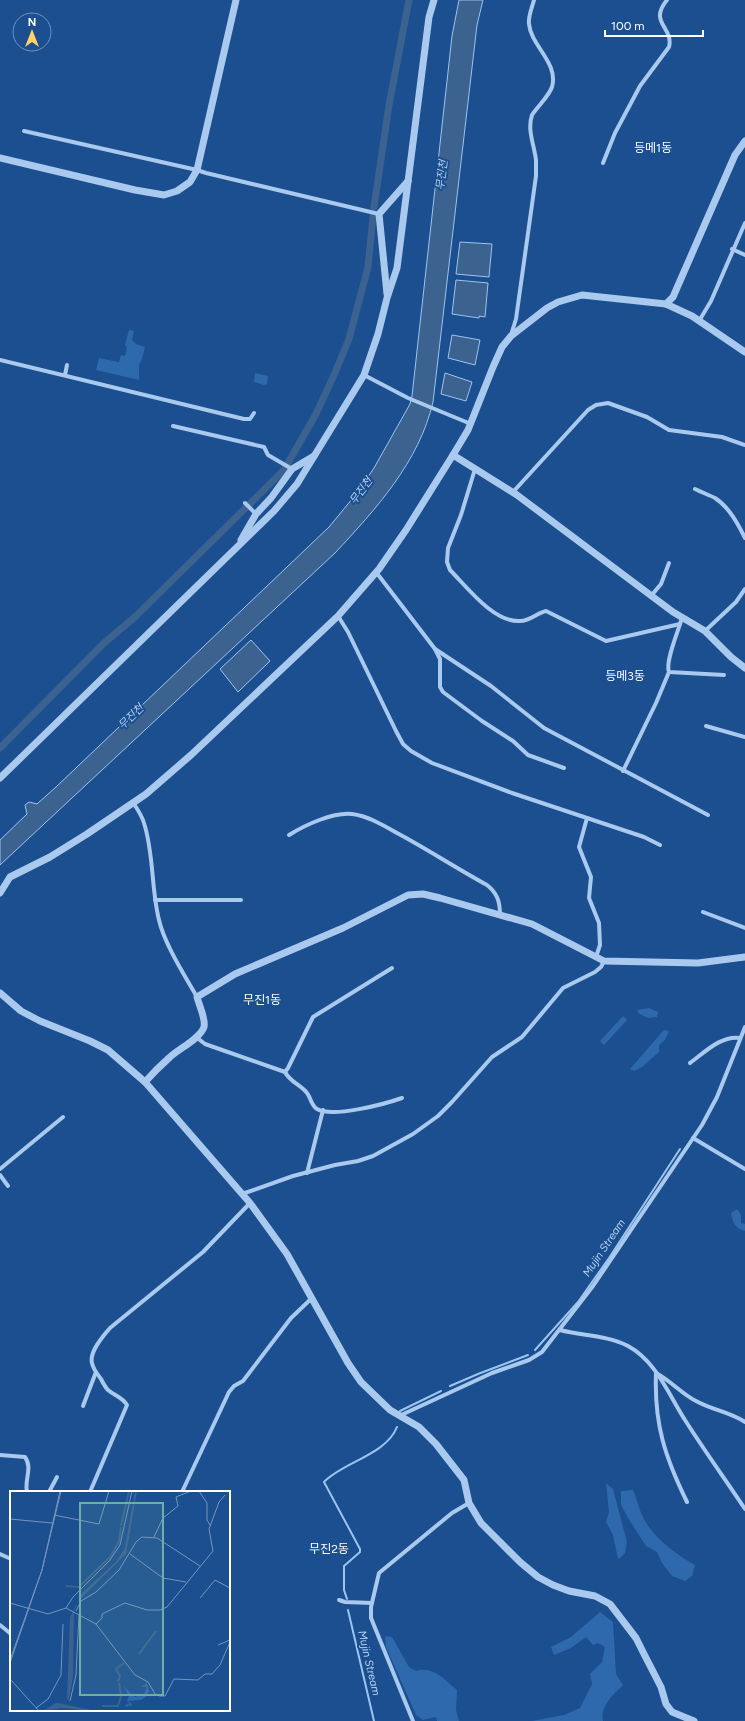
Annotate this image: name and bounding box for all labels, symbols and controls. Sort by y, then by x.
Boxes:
north arrow [12,12,52,52]
scale bar [605,12,703,38]
text: N [28,16,36,29]
text: 100 m [611,19,645,33]
district label: 등메1동 [634,141,672,155]
water label: 무진천 [434,157,451,191]
water label: 무진천 [347,473,376,507]
district label: 등메3동 [605,669,645,683]
water label: 무진천 [116,700,148,732]
district label: 무진1동 [243,993,281,1007]
water label: Mujin Stream [580,1216,628,1279]
inset map [10,1491,230,1711]
district label: 무진2동 [309,1542,349,1556]
water label: Mujin Stream [355,1629,383,1697]

